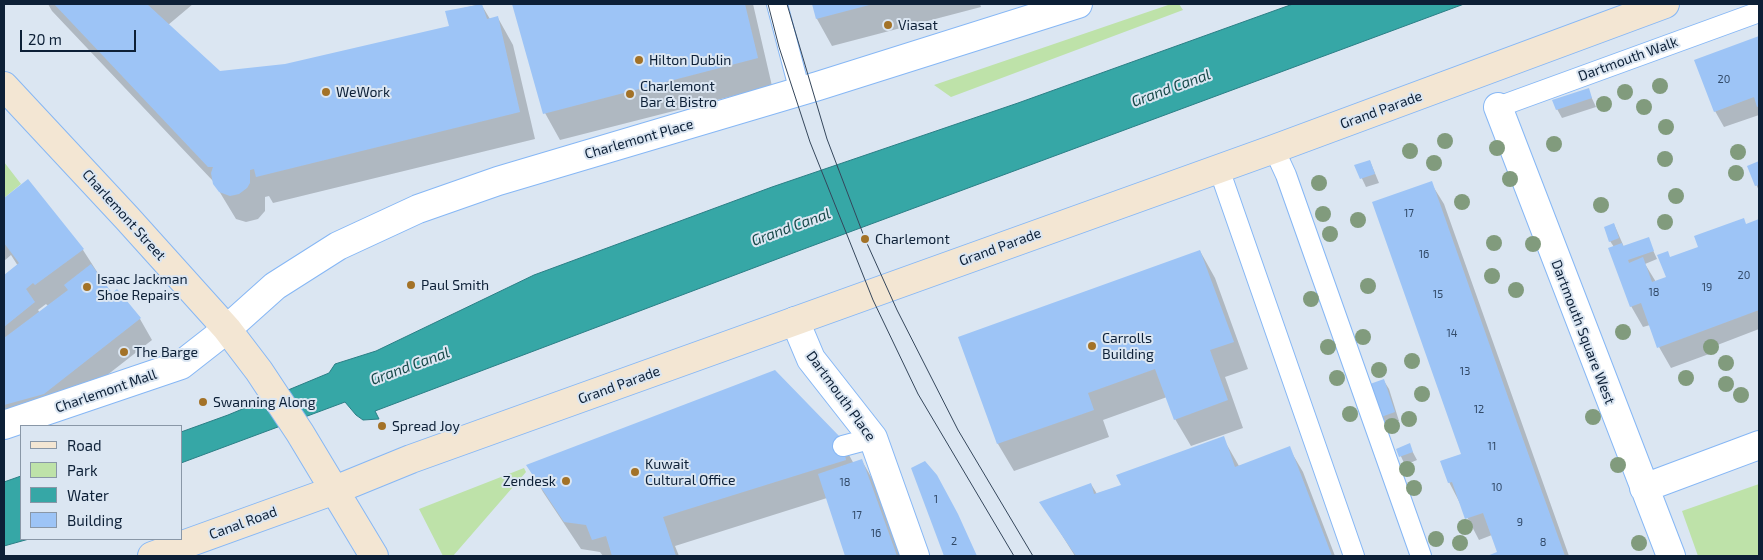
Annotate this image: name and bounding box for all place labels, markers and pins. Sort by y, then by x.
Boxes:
place label: Viasat [898,17,938,33]
marker: Viasat [882,19,894,31]
place label: Hilton Dublin [649,52,731,68]
marker: Hilton Dublin [633,54,645,66]
place label: Charlemont Bar & Bistro [640,78,717,110]
place label: WeWork [336,84,390,100]
marker: WeWork [320,86,332,98]
marker: Charlemont Bar & Bistro [624,88,636,100]
place label: Charlemont [875,231,950,247]
marker: Charlemont [859,233,871,245]
place label: Isaac Jackman Shoe Repairs [97,271,188,304]
place label: Paul Smith [421,277,489,293]
marker: Paul Smith [405,279,417,291]
marker: Isaac Jackman Shoe Repairs [81,281,93,293]
place label: Carrolls Building [1102,330,1154,362]
marker: Carrolls Building [1086,340,1098,352]
place label: The Barge [134,344,198,360]
marker: The Barge [118,346,130,358]
place label: Swanning Along [213,394,316,410]
marker: Swanning Along [197,396,209,408]
place label: Spread Joy [392,418,460,434]
marker: Spread Joy [376,420,388,432]
place label: Kuwait Cultural Office [645,456,736,488]
marker: Kuwait Cultural Office [629,466,641,478]
place label: Zendesk [503,473,556,489]
marker: Zendesk [560,475,572,487]

